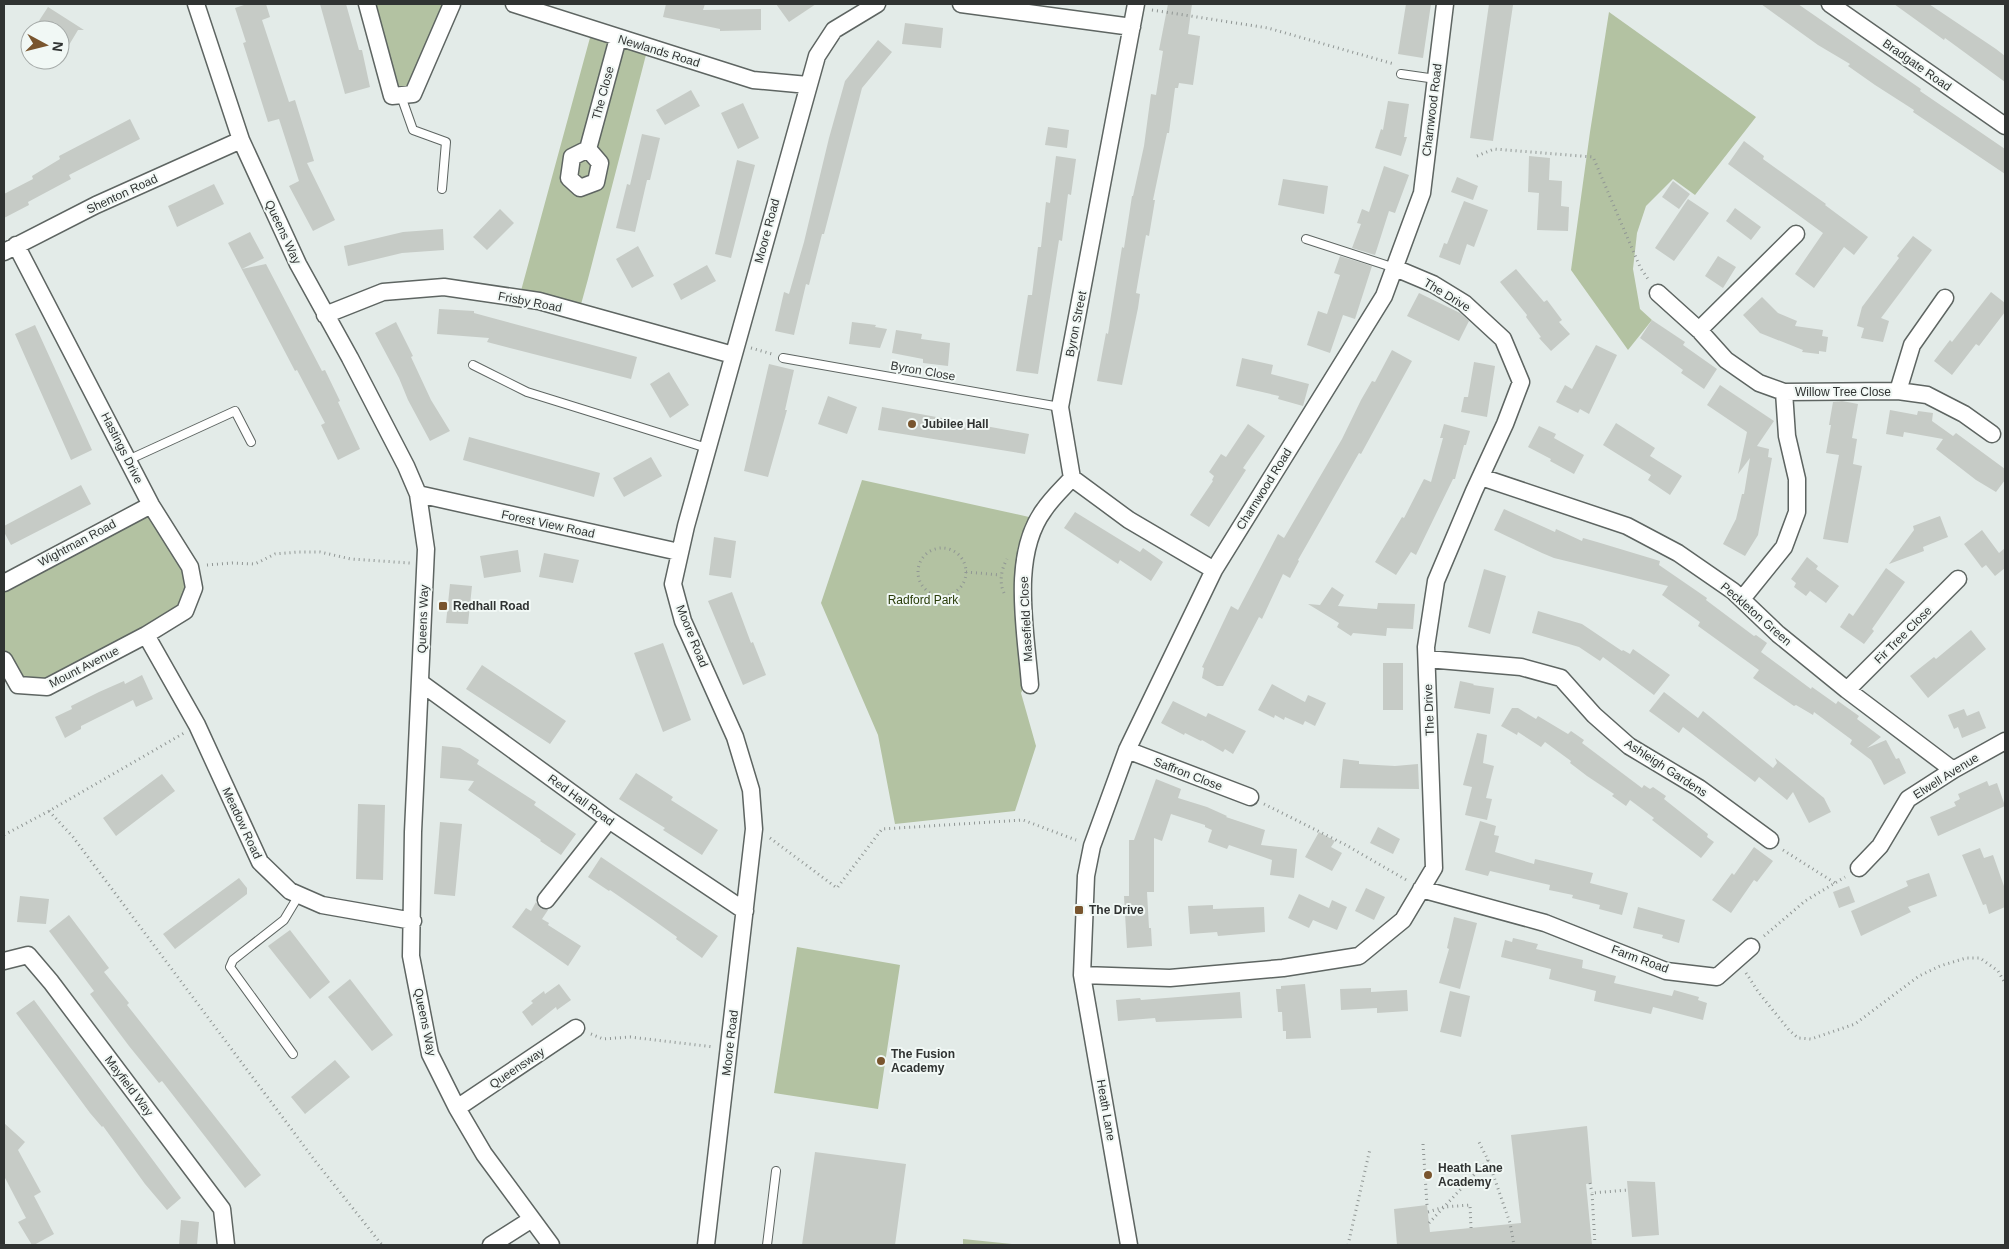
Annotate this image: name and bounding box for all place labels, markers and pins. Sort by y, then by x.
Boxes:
place label: Jubilee Hall [922,417,989,431]
marker: Jubilee Hall [906,418,918,430]
place label: Redhall Road [453,599,530,613]
marker: Redhall Road [437,600,449,612]
place label: The Drive [1089,903,1144,917]
marker: The Drive [1073,904,1085,916]
place label: The Fusion Academy [891,1047,955,1075]
marker: The Fusion Academy [875,1055,887,1067]
place label: Heath Lane Academy [1438,1161,1503,1189]
marker: Heath Lane Academy [1422,1169,1434,1181]

